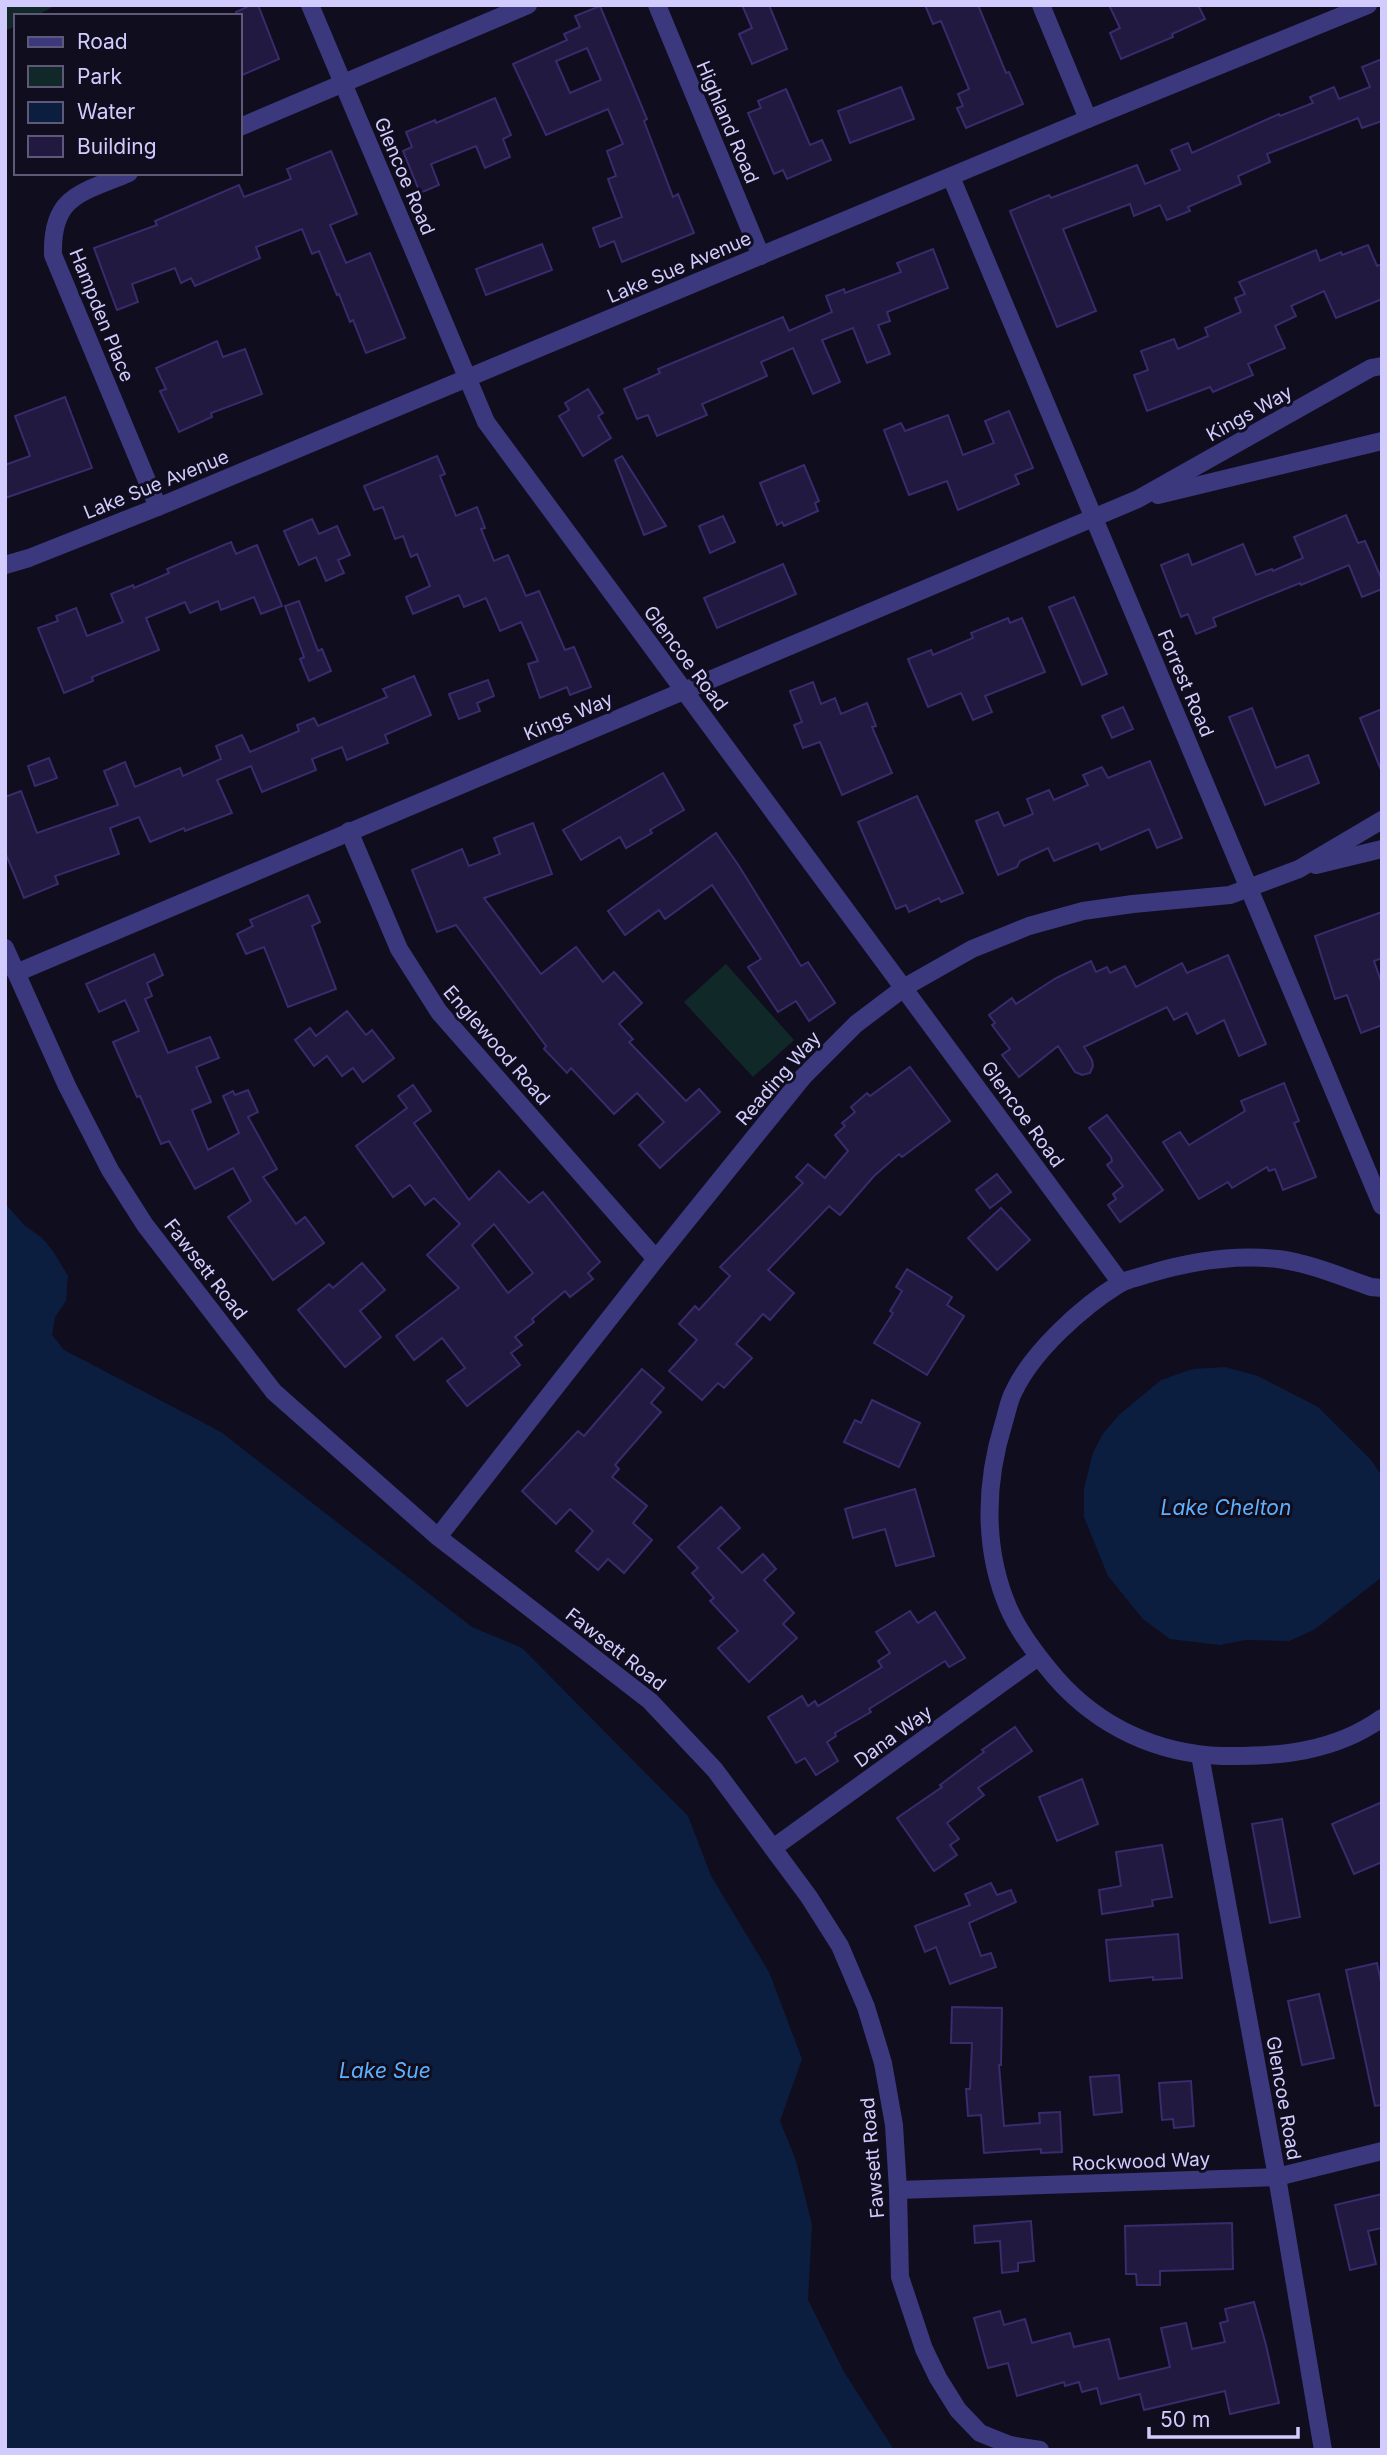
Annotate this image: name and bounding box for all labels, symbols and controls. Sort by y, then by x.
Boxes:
legend [14,14,242,175]
text: Road [77,29,128,54]
street label: Highland Road [691,57,764,187]
text: Park [77,64,122,89]
text: Water [77,99,135,124]
street label: Glencoe Road [369,114,440,238]
text: Building [77,134,157,159]
street label: Lake Sue Avenue [604,227,755,308]
street label: Hampden Place [64,245,139,385]
street label: Kings Way [1202,380,1297,446]
street label: Lake Sue Avenue [80,445,232,524]
street label: Glencoe Road [639,601,733,715]
street label: Forrest Road [1153,626,1219,740]
street label: Kings Way [520,687,617,746]
street label: Englewood Road [439,981,555,1110]
street label: Reading Way [731,1026,826,1130]
street label: Glencoe Road [976,1057,1069,1172]
street label: Fawsett Road [159,1214,252,1324]
water label: Lake Chelton [1161,1495,1291,1520]
street label: Fawsett Road [561,1603,671,1696]
street label: Dana Way [850,1700,937,1772]
street label: Glencoe Road [1261,2034,1306,2162]
water label: Lake Sue [339,2058,431,2083]
street label: Fawsett Road [856,2097,889,2219]
street label: Rockwood Way [1071,2148,1211,2175]
scale bar [1149,2396,1298,2440]
text: 50 m [1160,2407,1210,2432]

